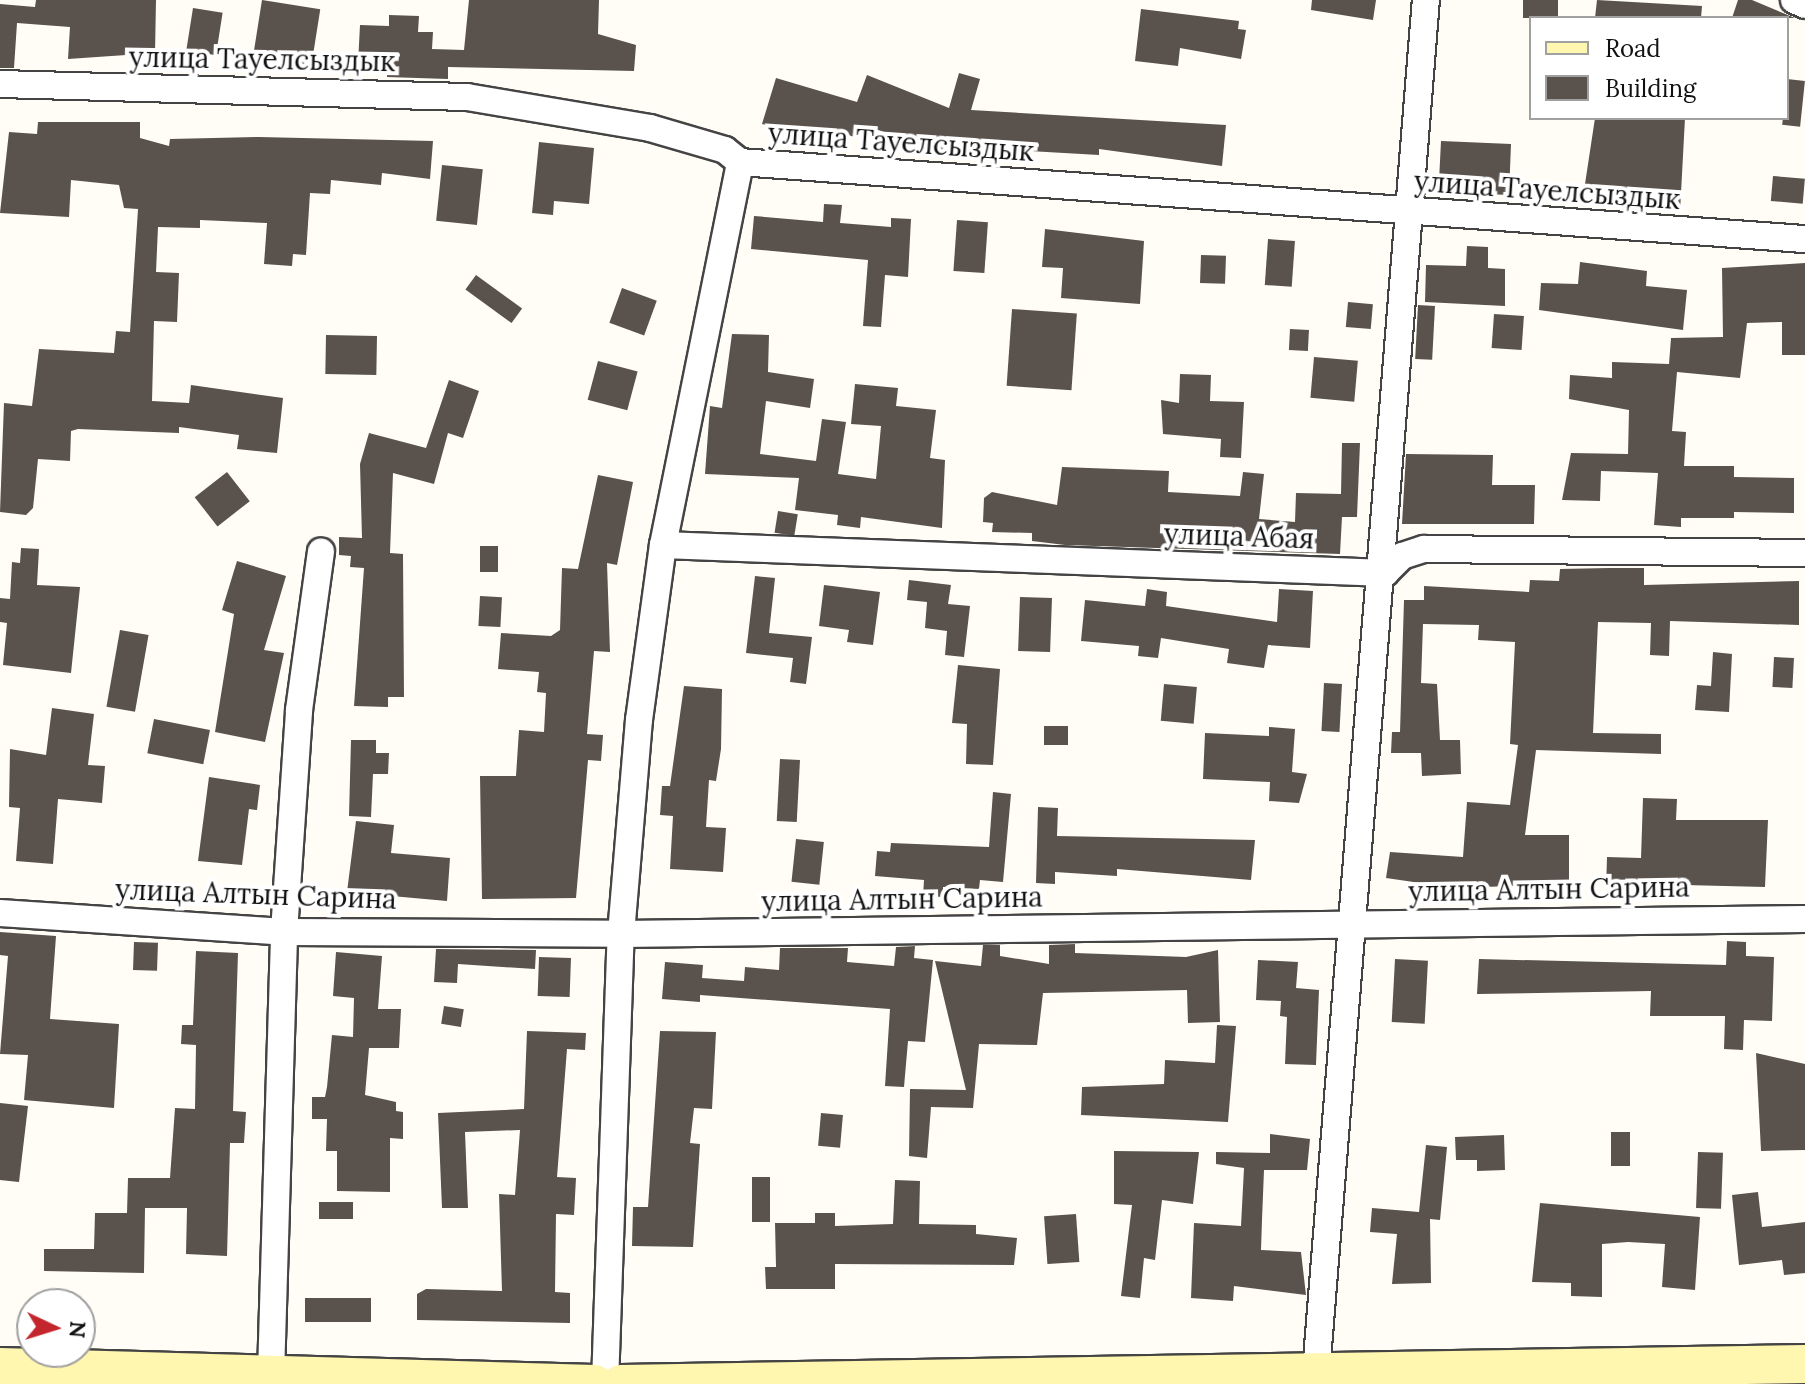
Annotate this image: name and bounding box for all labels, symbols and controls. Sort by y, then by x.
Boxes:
legend [1529,16,1789,120]
text: Road [1605,33,1661,64]
street label: улица Тауелсыздык [129,40,395,78]
text: Building [1605,73,1696,104]
street label: улица Тауелсыздык [767,116,1035,168]
street label: улица Тауелсыздык [1413,164,1681,216]
street label: улица Абая [1163,517,1315,555]
street label: улица Алтын Сарина [1408,870,1690,908]
street label: улица Алтын Сарина [115,872,397,916]
street label: улица Алтын Сарина [761,880,1043,918]
north arrow [16,1288,96,1368]
text: N [63,1320,93,1339]

